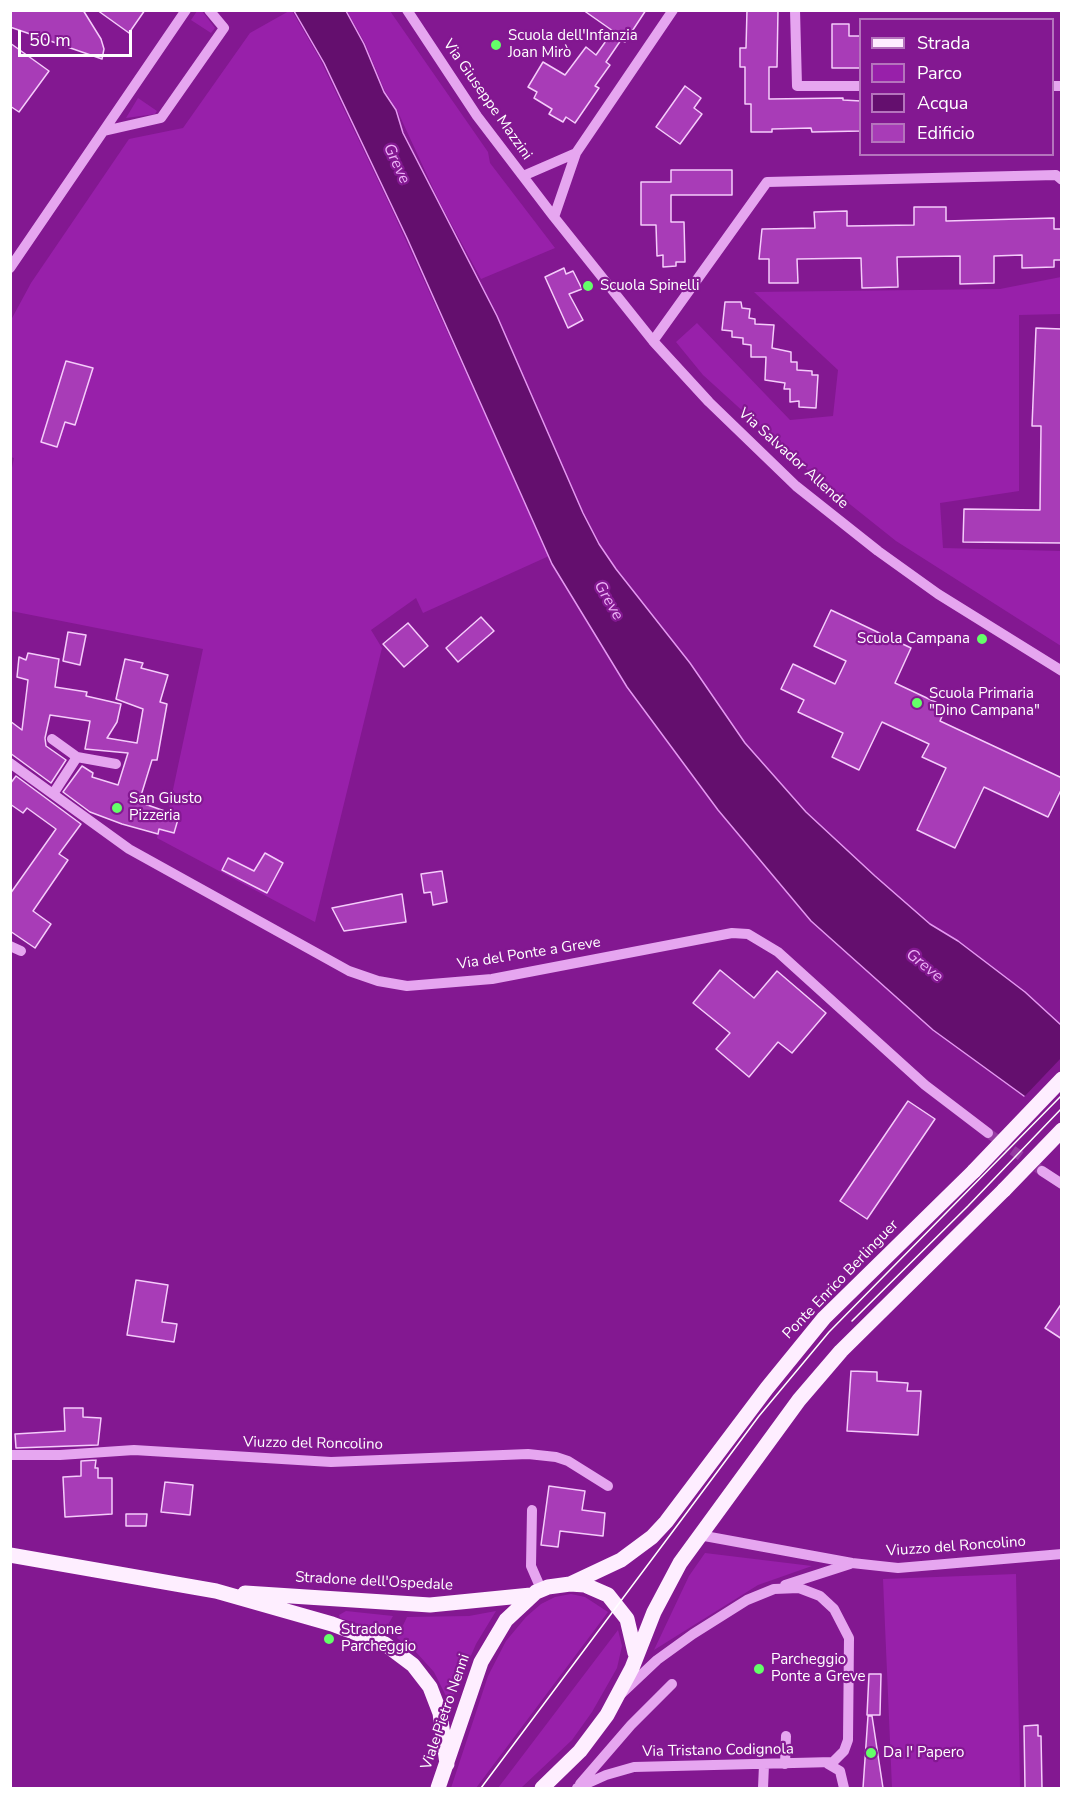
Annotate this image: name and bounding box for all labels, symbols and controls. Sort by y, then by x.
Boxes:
scale bar [21,18,135,56]
legend [859,18,1054,156]
place label: Scuola dell'Infanzia Joan Mirò [508,27,638,62]
text: 50 m [29,28,71,52]
text: Strada [917,31,970,55]
street label: Via Giuseppe Mazzini [439,36,535,164]
marker: Scuola dell'Infanzia Joan Mirò [489,38,503,52]
text: Parco [917,61,962,85]
text: Acqua [917,91,968,115]
text: Edificio [917,121,975,145]
water label: Greve [378,141,414,187]
place label: Scuola Spinelli [600,277,699,295]
marker: Scuola Spinelli [581,279,595,293]
street label: Via Salvador Allende [734,405,852,513]
water label: Greve [589,578,627,624]
place label: Scuola Campana [857,630,970,648]
marker: Scuola Campana [975,632,989,646]
place label: Scuola Primaria "Dino Campana" [929,685,1040,720]
marker: Scuola Primaria "Dino Campana" [910,696,924,710]
place label: San Giusto Pizzeria [129,790,202,825]
marker: San Giusto Pizzeria [110,801,124,815]
street label: Via del Ponte a Greve [456,934,602,974]
water label: Greve [902,945,946,987]
street label: Ponte Enrico Berlinguer [779,1217,903,1343]
street label: Viuzzo del Roncolino [243,1434,383,1454]
street label: Viuzzo del Roncolino [886,1533,1026,1561]
street label: Stradone dell'Ospedale [295,1569,453,1595]
place label: Stradone Parcheggio [341,1621,416,1656]
marker: Stradone Parcheggio [322,1632,336,1646]
place label: Parcheggio Ponte a Greve [771,1651,865,1686]
street label: Viale Pietro Nenni [418,1652,474,1772]
marker: Parcheggio Ponte a Greve [752,1662,766,1676]
street label: Via Tristano Codignola [642,1741,794,1761]
place label: Da I' Papero [883,1744,964,1762]
marker: Da I' Papero [864,1746,878,1760]

